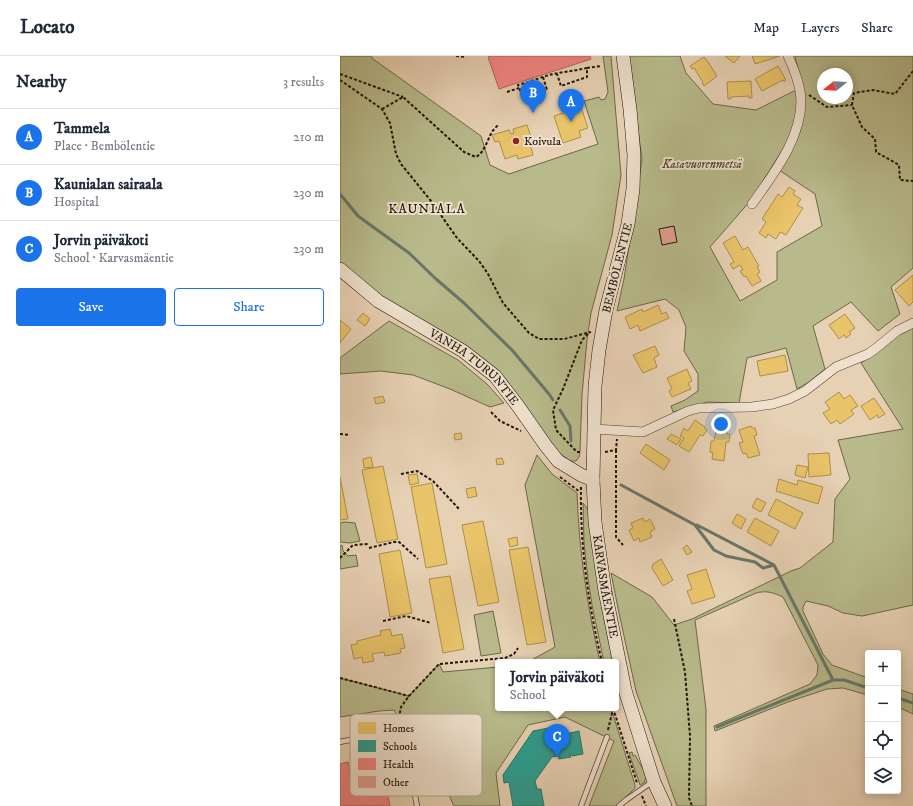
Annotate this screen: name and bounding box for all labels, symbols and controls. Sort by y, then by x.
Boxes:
text: Locato [20,16,75,39]
text: Map [753,19,779,37]
text: Layers [801,19,839,37]
text: Share [861,19,893,37]
north arrow [817,68,853,104]
text: Nearby [16,71,66,93]
text: 3 results [283,74,324,90]
pin: B [520,80,546,113]
pin: A [558,89,584,122]
text: Tammela [54,119,110,138]
text: A [25,129,33,145]
text: 210 m [293,129,324,145]
place label: Koivula [524,134,562,149]
marker: Koivula [511,136,521,146]
text: Place · Bembölentie [54,138,155,154]
park label: Kasavuorenmetsä [661,157,743,172]
text: Kaunialan sairaala [54,175,163,194]
text: B [25,185,33,201]
text: 230 m [293,185,324,201]
text: Hospital [54,194,99,210]
district label: KAUNIALA [388,201,466,217]
street label: BEMBÖLENTIE [599,221,636,315]
text: Jorvin päiväkoti [54,231,148,250]
text: C [25,241,33,257]
text: 230 m [293,241,324,257]
text: School · Karvasmäentie [54,250,174,266]
button: Save [16,288,166,326]
button: Share [174,288,324,326]
street label: VANHA TURUNTIE [426,325,522,409]
your location [711,414,731,434]
street label: KARVASMÄENTIE [589,534,621,640]
map controls [865,650,901,794]
button: + [865,650,901,686]
popup [495,659,619,711]
text: Jorvin päiväkoti [510,668,604,687]
button: − [865,686,901,722]
text: School [510,687,546,703]
legend [350,714,482,796]
text: Homes [383,722,414,736]
button: locate [865,722,901,758]
pin: C [544,724,570,757]
text: Schools [383,740,417,754]
text: Health [383,758,414,772]
button: layers [865,758,901,794]
text: Other [383,776,410,790]

